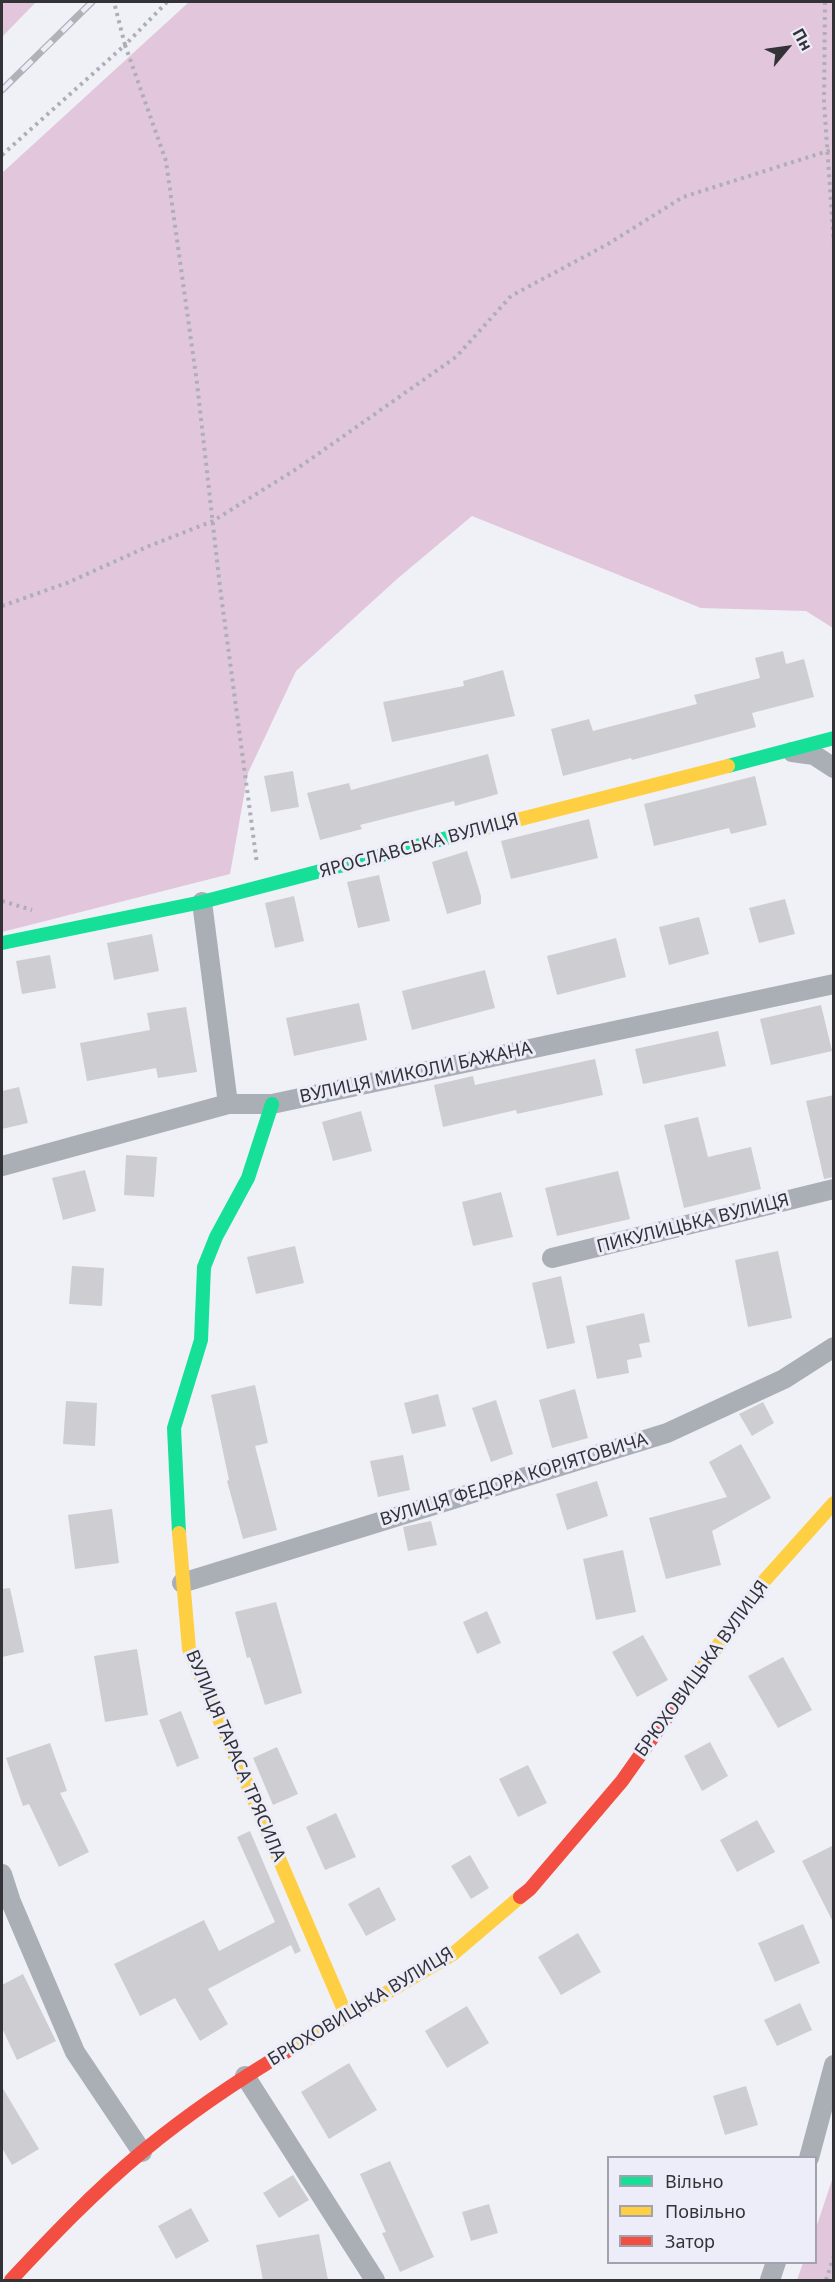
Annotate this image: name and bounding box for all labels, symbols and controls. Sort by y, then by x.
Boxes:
north arrow [757,18,817,78]
text: Пн [788,24,818,55]
street label: ЯРОСЛАВСЬКА ВУЛИЦЯ [317,809,521,883]
street label: ВУЛИЦЯ МИКОЛИ БАЖАНА [298,1038,534,1108]
street label: ПИКУЛИЦЬКА ВУЛИЦЯ [595,1190,791,1258]
street label: ВУЛИЦЯ ФЕДОРА КОРІЯТОВИЧА [378,1429,650,1531]
street label: БРЮХОВИЦЬКА ВУЛИЦЯ [631,1577,773,1761]
street label: ВУЛИЦЯ ТАРАСА ТРЯСИЛА [181,1647,289,1865]
street label: БРЮХОВИЦЬКА ВУЛИЦЯ [264,1943,458,2071]
legend [607,2156,817,2264]
text: Вільно [665,2169,723,2193]
text: Повільно [665,2199,746,2223]
text: Затор [665,2229,715,2253]

